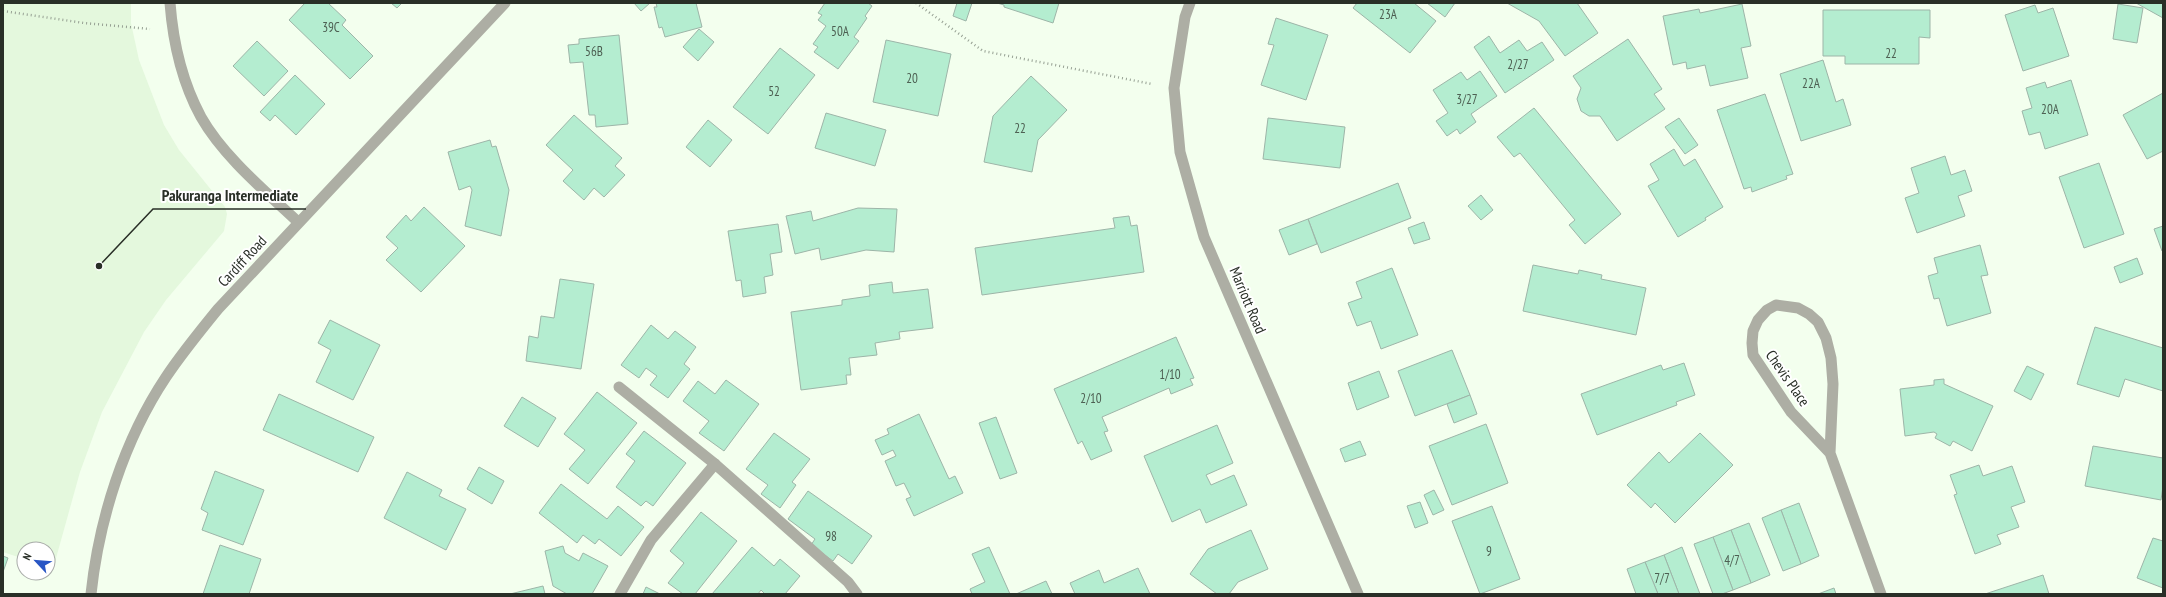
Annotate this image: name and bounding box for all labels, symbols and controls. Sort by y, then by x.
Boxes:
house number: 23A [1379,6,1398,23]
house number: 39C [322,19,340,36]
house number: 50A [831,23,850,40]
house number: 56B [585,43,603,60]
house number: 22 [1885,45,1897,62]
house number: 2/27 [1507,56,1529,73]
house number: 20 [906,70,918,87]
house number: 22A [1802,75,1821,92]
house number: 52 [768,83,780,100]
house number: 3/27 [1456,91,1478,108]
house number: 20A [2041,101,2060,118]
house number: 22 [1014,120,1026,137]
callout: Pakuranga Intermediate [153,181,306,209]
text: Pakuranga Intermediate [162,185,298,205]
street label: Cardiff Road [214,231,270,291]
street label: Marriott Road [1225,264,1271,336]
street label: Chevis Place [1762,346,1814,410]
house number: 1/10 [1159,366,1181,383]
house number: 2/10 [1080,390,1102,407]
house number: 98 [825,528,837,545]
north arrow [16,541,56,581]
house number: 9 [1486,543,1492,560]
text: N [19,551,35,562]
house number: 4/7 [1724,552,1740,569]
house number: 7/7 [1654,570,1670,587]

